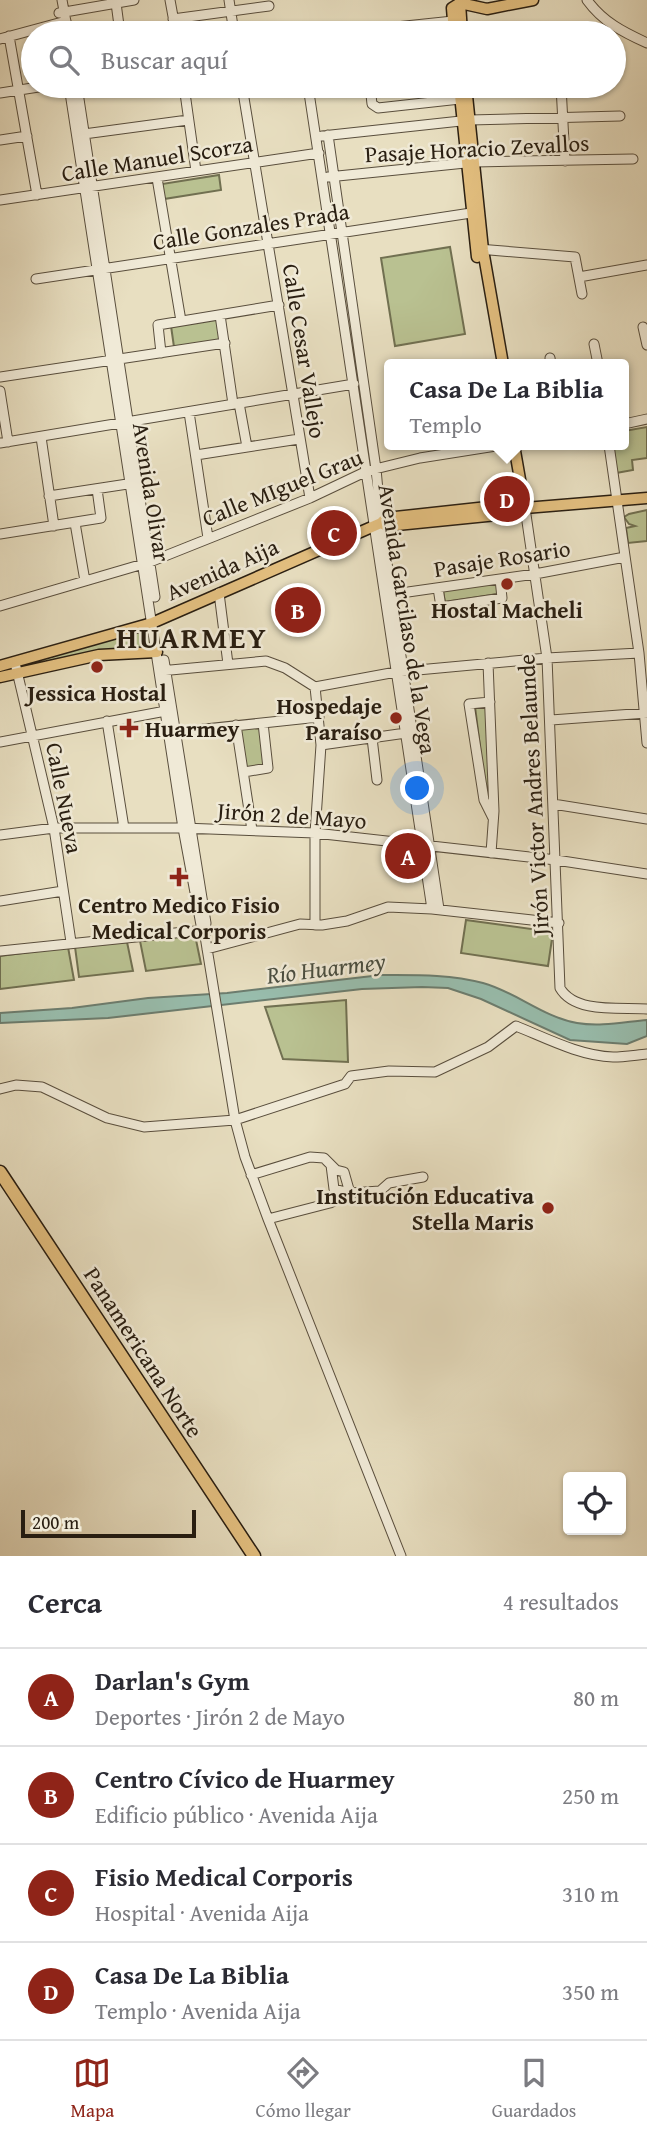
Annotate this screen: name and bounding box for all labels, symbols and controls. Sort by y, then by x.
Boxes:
search box [21,21,626,98]
text: Buscar aquí [101,40,228,79]
icon: search [45,41,83,79]
street label: Pasaje Horacio Zevallos [364,126,590,170]
street label: Calle Manuel Scorza [59,127,255,189]
street label: Calle Gonzales Prada [150,194,352,258]
street label: Calle Cesar Vallejo [275,261,335,441]
popup [384,359,629,450]
text: Casa De La Biblia [409,369,604,408]
text: Templo [409,408,482,441]
street label: Avenida Olivar [125,420,179,564]
street label: Calle MIguel Grau [198,442,366,532]
pin: D [484,473,530,525]
street label: Avenida Garcilaso de la Vega [370,482,446,756]
pin: C [311,507,357,559]
street label: Avenida Aija [161,530,283,608]
street label: Pasaje Rosario [431,531,573,585]
marker: Hostal Macheli [499,576,515,592]
pin: B [275,584,321,636]
place label: Hostal Macheli [431,593,583,626]
district label: HUARMEY [116,615,268,659]
street label: Jirón Victor Andres Belaunde [509,653,557,940]
marker: Jessica Hostal [89,659,105,675]
place label: Jessica Hostal [23,676,167,709]
place label: Hospedaje Paraíso [276,689,382,748]
marker: Hospedaje Paraíso [388,710,404,726]
place label: Huarmey [145,712,239,745]
marker: Huarmey [119,718,139,738]
street label: Calle Nueva [38,740,92,856]
your location [400,771,434,805]
street label: Jirón 2 de Mayo [213,793,368,837]
pin: A [385,830,431,882]
marker: Centro Medico Fisio Medical Corporis [169,867,189,887]
place label: Centro Medico Fisio Medical Corporis [78,888,280,947]
water label: Río Huarmey [264,943,387,993]
place label: Institución Educativa Stella Maris [316,1179,534,1238]
marker: Institución Educativa Stella Maris [540,1200,556,1216]
street label: Panamericana Norte [76,1260,212,1444]
map controls [563,1472,626,1535]
button: locate [563,1472,626,1535]
scale bar [21,1507,196,1539]
text: 200 m [32,1508,79,1536]
text: Cerca [28,1580,102,1624]
text: 4 resultados [503,1585,619,1618]
text: Darlan's Gym [95,1661,250,1700]
text: A [44,1681,58,1714]
text: 80 m [573,1681,619,1714]
text: Deportes · Jirón 2 de Mayo [95,1700,345,1733]
text: Centro Cívico de Huarmey [95,1759,395,1798]
text: B [44,1779,58,1812]
text: 250 m [562,1779,619,1812]
text: Edificio público · Avenida Aija [95,1798,378,1831]
text: Fisio Medical Corporis [95,1857,353,1896]
text: C [44,1877,58,1910]
text: 310 m [562,1877,619,1910]
text: Hospital · Avenida Aija [95,1896,309,1929]
text: Casa De La Biblia [95,1955,289,1994]
text: D [44,1975,58,2008]
text: 350 m [562,1975,619,2008]
text: Templo · Avenida Aija [95,1994,301,2027]
tab: Mapa [71,2054,114,2124]
tab: Cómo llegar [255,2054,351,2124]
tab: Guardados [492,2054,576,2124]

